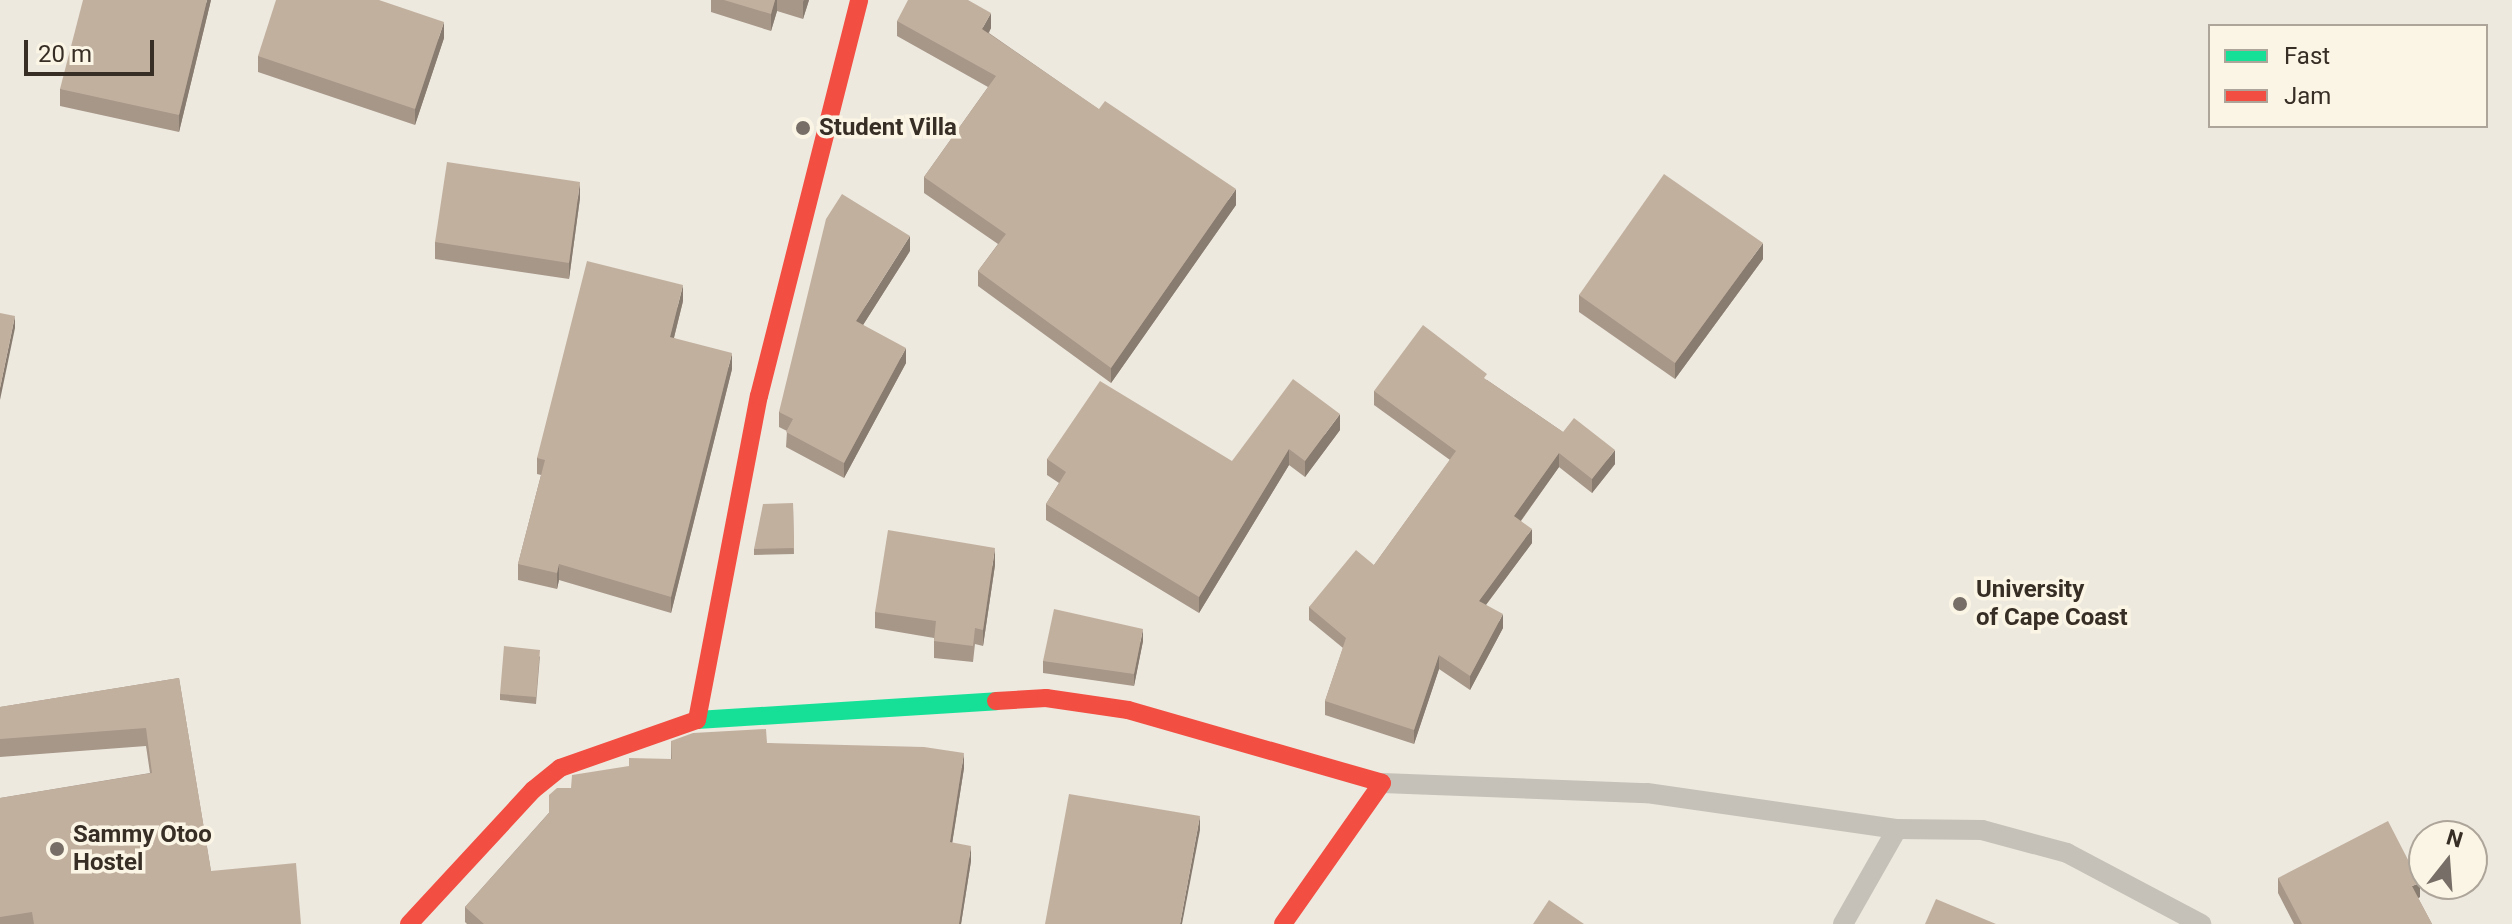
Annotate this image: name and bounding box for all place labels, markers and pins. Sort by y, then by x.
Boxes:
place label: Student Villa [819,114,957,142]
marker: Student Villa [794,119,812,137]
place label: University of Cape Coast [1976,576,2128,632]
marker: University of Cape Coast [1951,595,1969,613]
place label: Sammy Otoo Hostel [73,821,212,877]
marker: Sammy Otoo Hostel [48,840,66,858]

